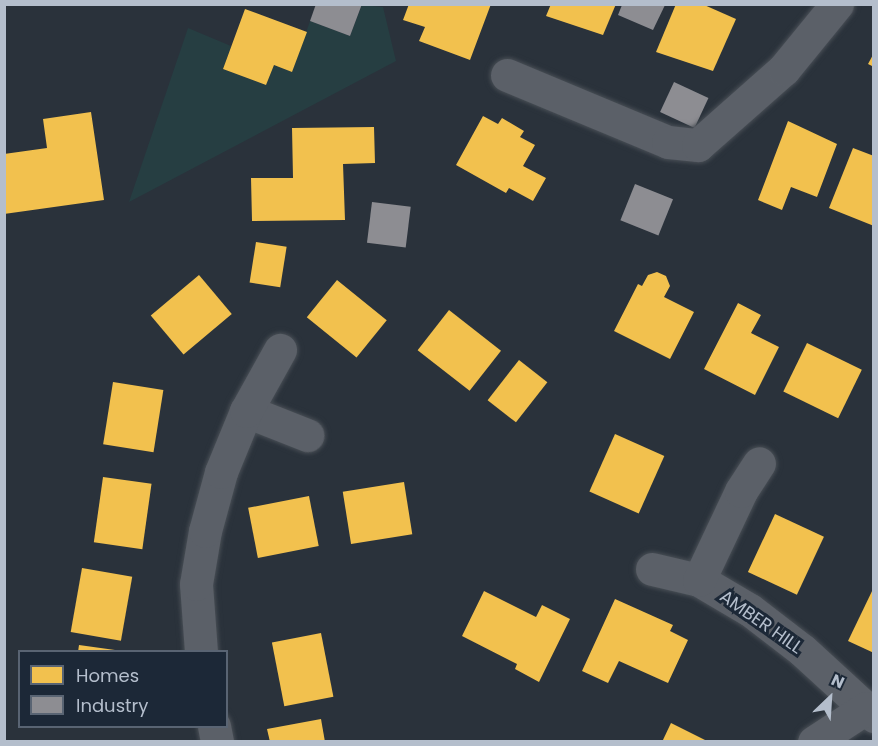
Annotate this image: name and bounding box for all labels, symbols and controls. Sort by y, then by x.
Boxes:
street label: AMBER HILL [715,586,807,658]
legend [18,650,228,728]
text: Homes [76,663,139,688]
north arrow [800,668,860,728]
text: N [827,668,848,694]
text: Industry [76,693,148,718]

